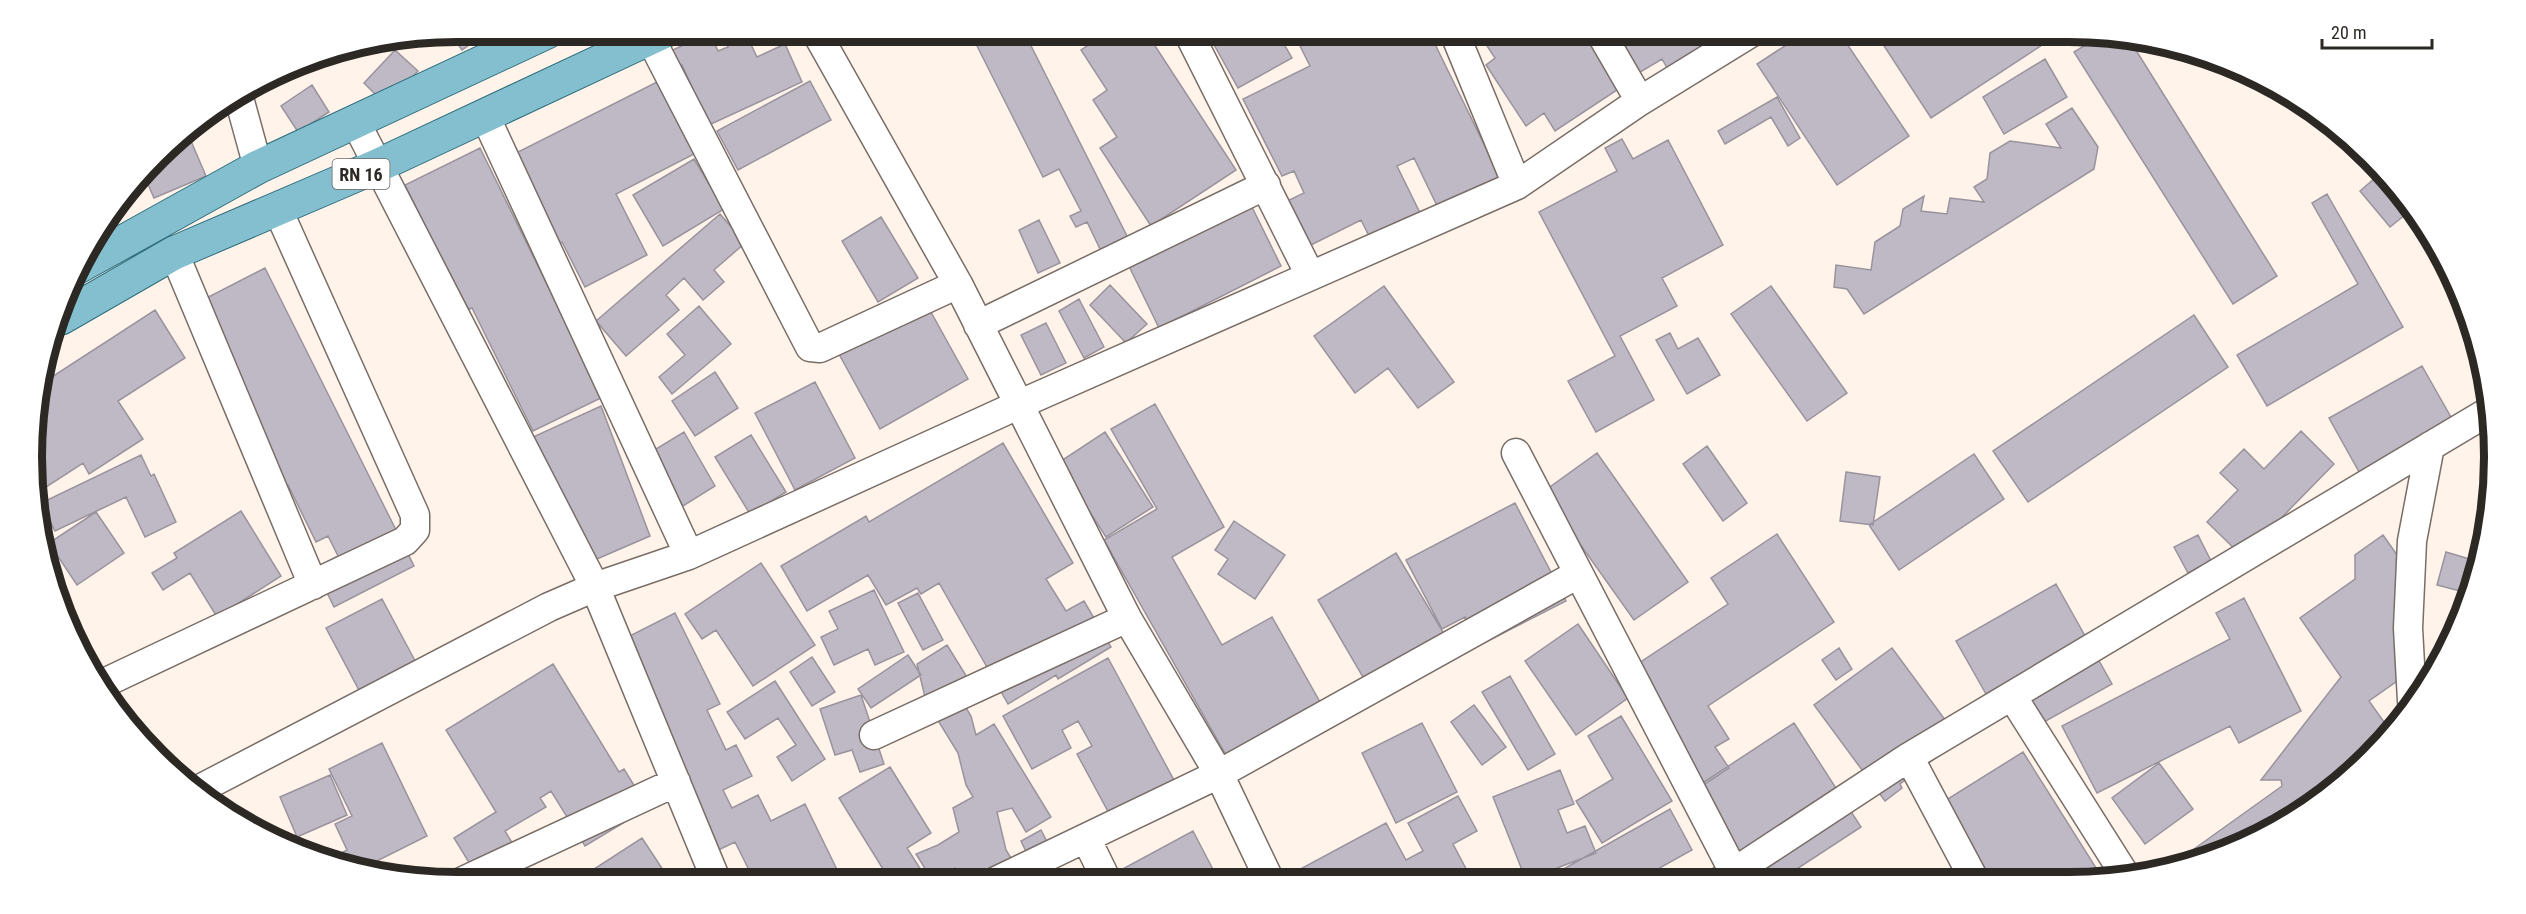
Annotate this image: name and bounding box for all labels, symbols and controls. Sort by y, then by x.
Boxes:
scale bar [2322,12,2432,50]
text: 20 m [2331,22,2366,43]
road number: RN 16 [332,159,389,189]

